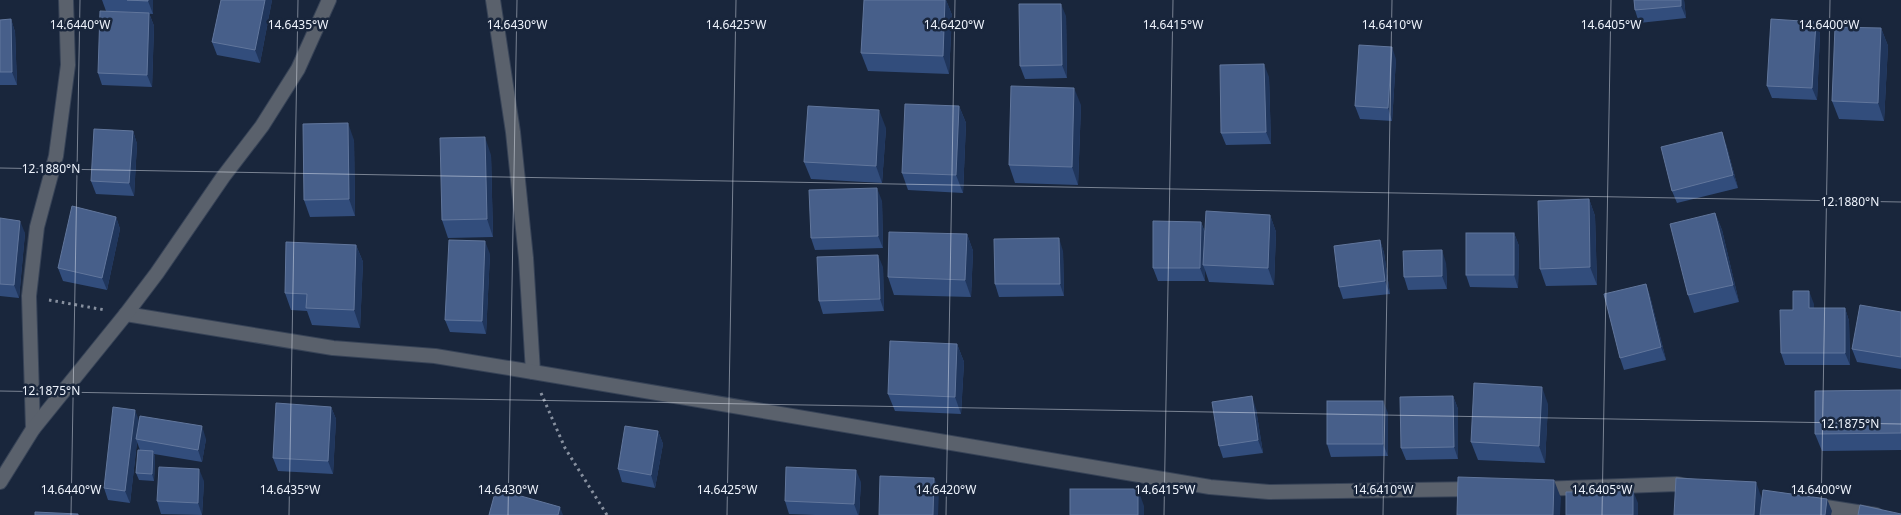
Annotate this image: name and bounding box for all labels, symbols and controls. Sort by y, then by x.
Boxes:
text: 14.6440°W [50,16,110,33]
text: 14.6435°W [268,16,328,33]
text: 14.6430°W [487,16,547,33]
text: 14.6425°W [706,16,766,33]
text: 14.6420°W [924,16,984,33]
text: 14.6415°W [1143,16,1203,33]
text: 14.6410°W [1362,16,1422,33]
text: 14.6405°W [1581,16,1641,33]
text: 14.6400°W [1799,16,1859,33]
text: 12.1880°N [22,160,80,177]
text: 12.1880°N [1821,193,1879,210]
text: 12.1875°N [22,382,80,399]
text: 12.1875°N [1821,415,1879,432]
text: 14.6440°W [41,481,101,498]
text: 14.6435°W [260,481,320,498]
text: 14.6430°W [478,481,538,498]
text: 14.6425°W [697,481,757,498]
text: 14.6420°W [916,481,976,498]
text: 14.6415°W [1135,481,1195,498]
text: 14.6410°W [1353,481,1413,498]
text: 14.6405°W [1572,481,1632,498]
text: 14.6400°W [1791,481,1851,498]

